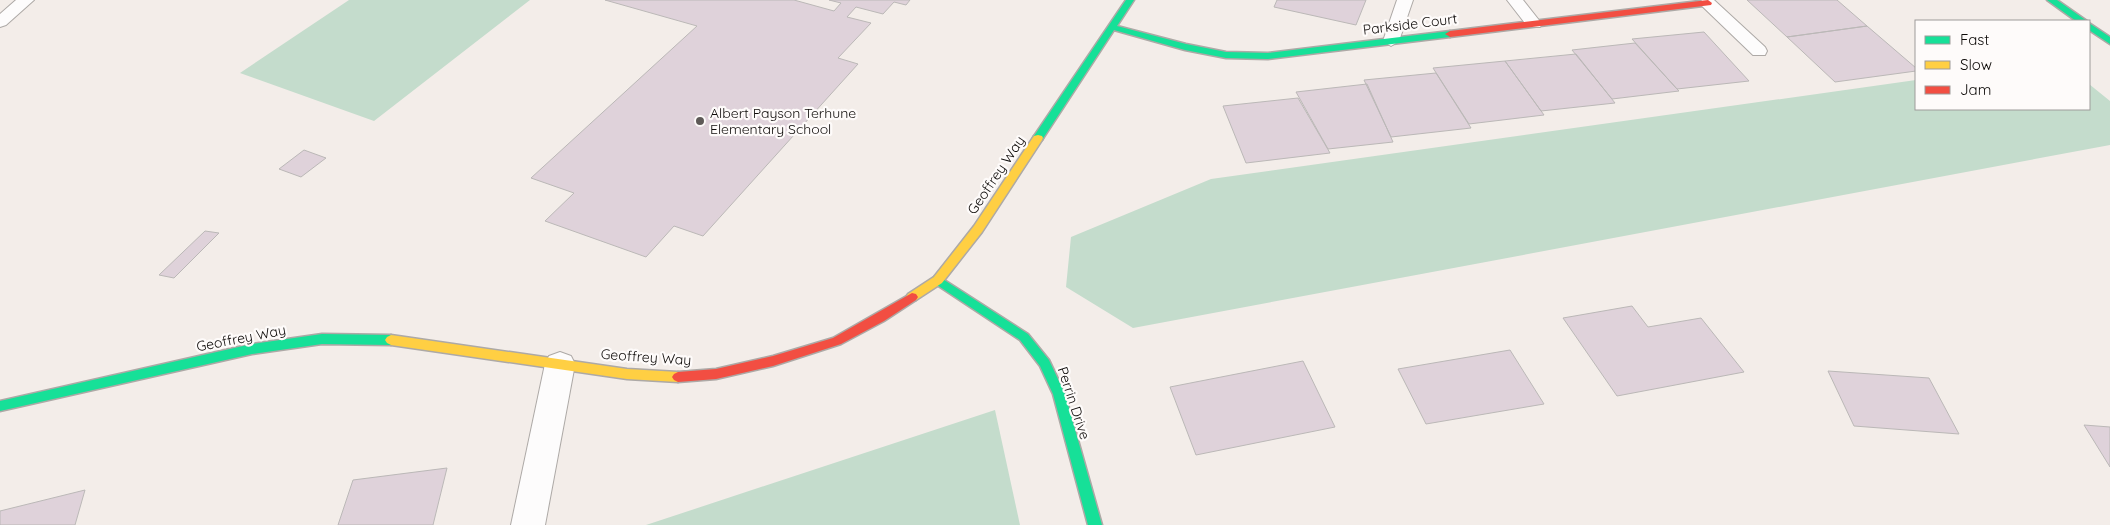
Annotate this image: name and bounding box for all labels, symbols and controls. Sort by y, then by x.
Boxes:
street label: Parkside Court [1362,9,1459,39]
legend [1915,20,2090,110]
text: Fast [1960,30,1989,49]
text: Slow [1960,55,1992,74]
text: Jam [1960,80,1991,99]
place label: Albert Payson Terhune Elementary School [710,104,856,138]
marker: Albert Payson Terhune Elementary School [694,115,706,127]
street label: Geoffrey Way [963,132,1029,218]
street label: Geoffrey Way [195,321,287,355]
street label: Geoffrey Way [600,345,692,369]
street label: Perrin Drive [1054,364,1094,442]

